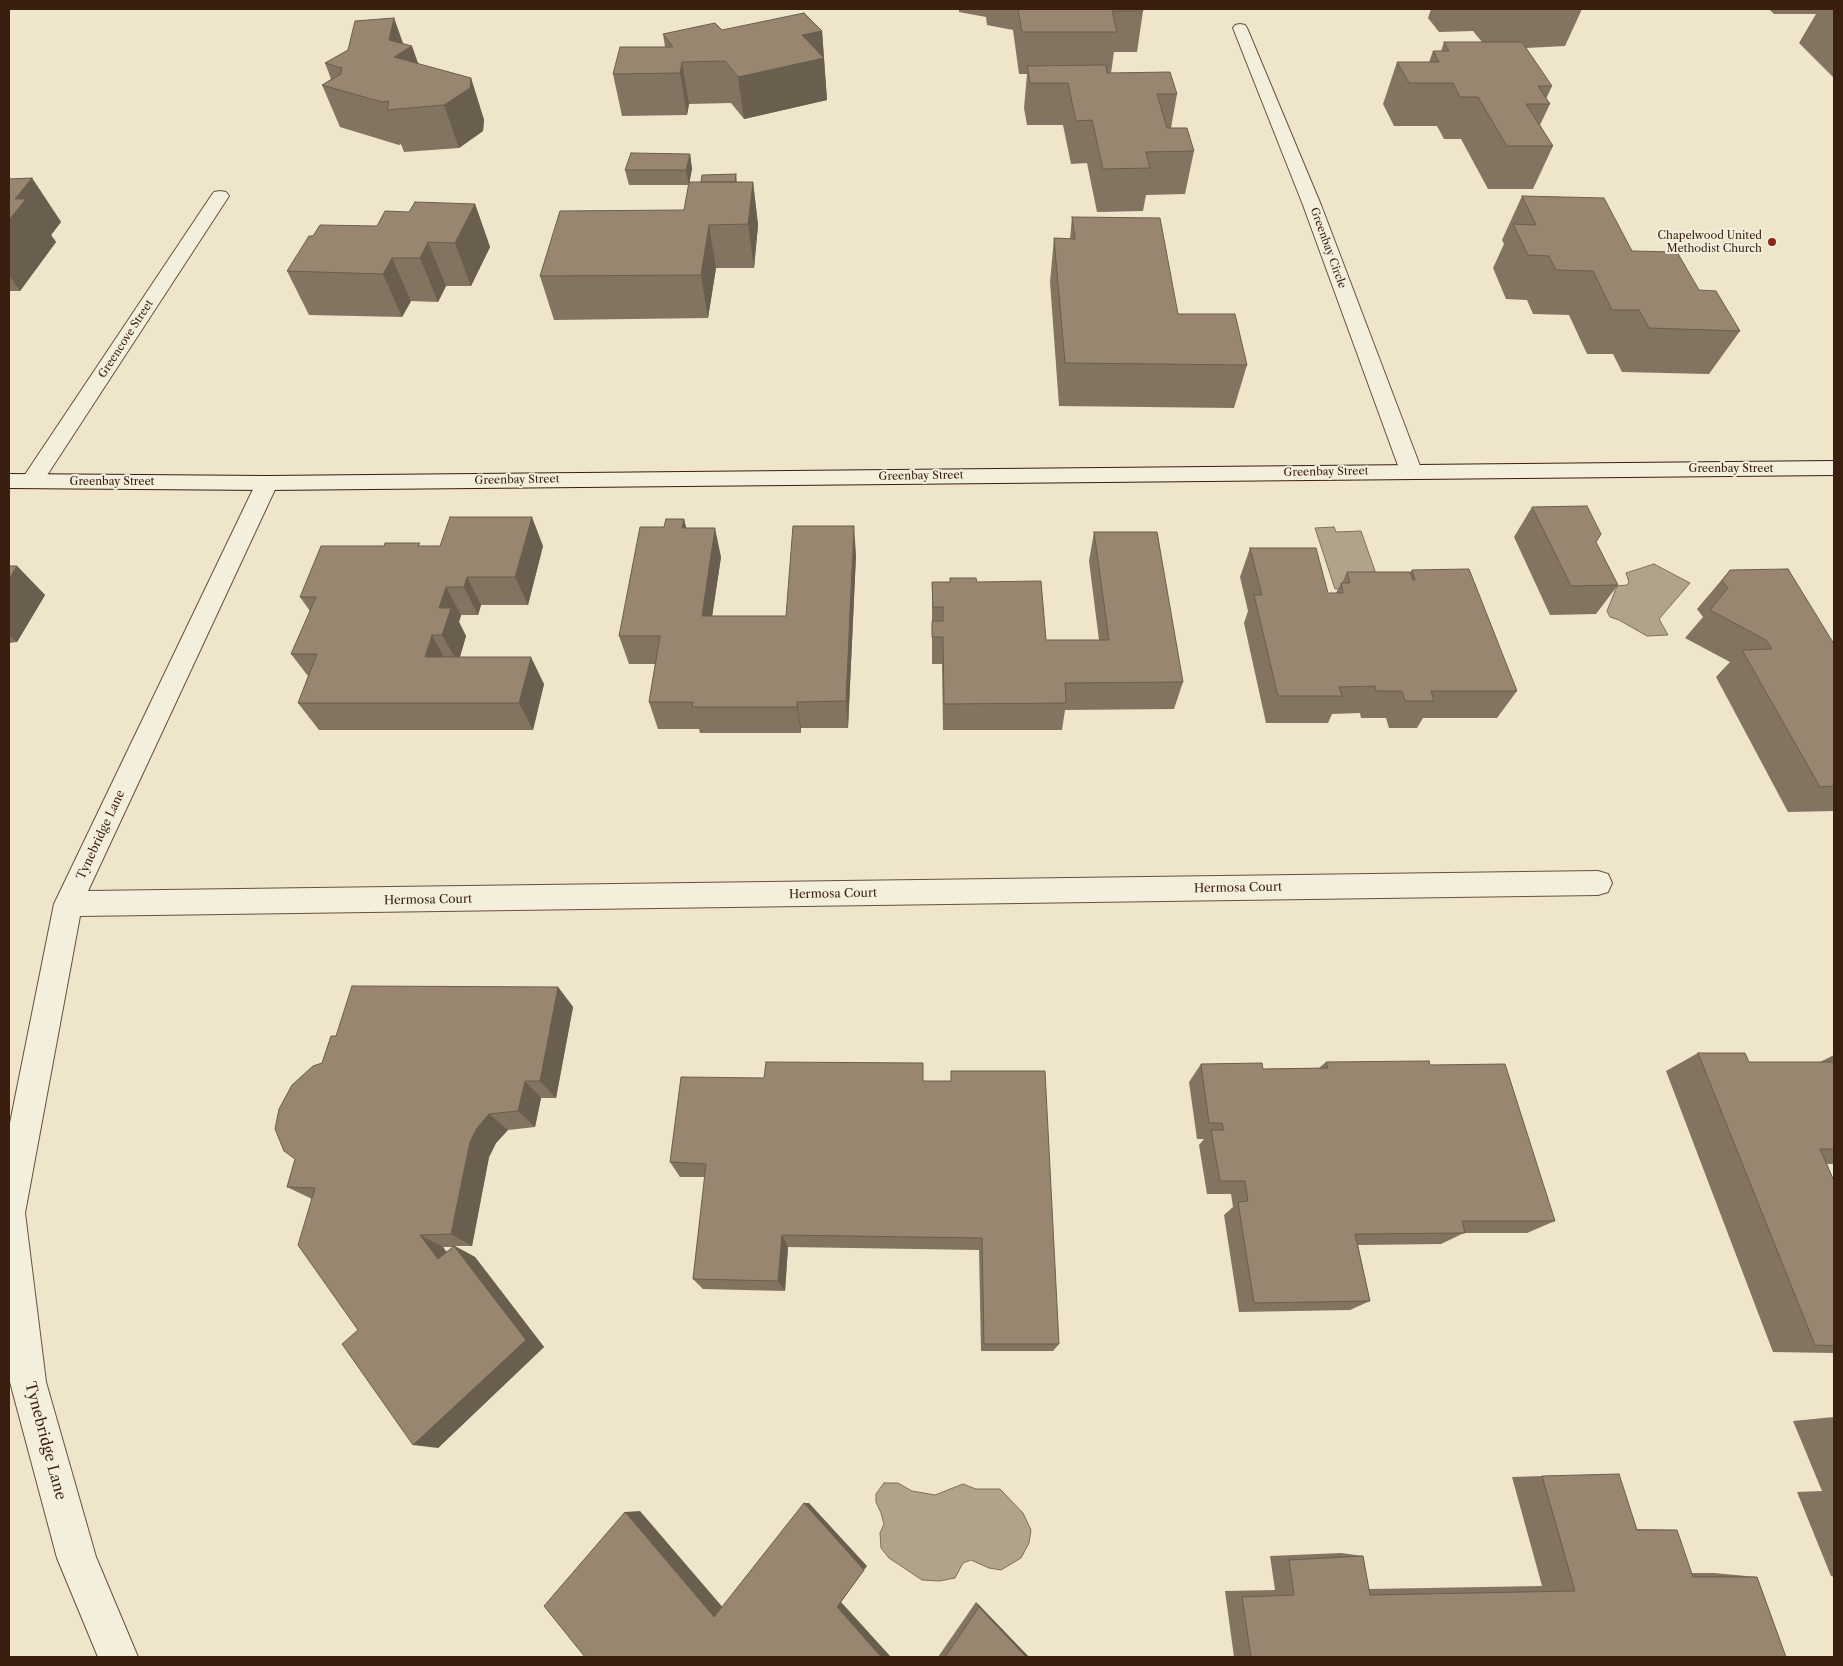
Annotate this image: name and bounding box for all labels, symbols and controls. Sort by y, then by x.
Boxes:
street label: Greenbay Circle [1307,206,1349,290]
place label: Chapelwood United Methodist Church [1658,229,1762,255]
marker: Chapelwood United Methodist Church [1766,236,1778,248]
street label: Greencove Street [96,297,156,381]
street label: Greenbay Street [1689,462,1773,476]
street label: Greenbay Street [1283,465,1369,479]
street label: Greenbay Street [878,469,964,483]
street label: Greenbay Street [474,473,560,487]
street label: Greenbay Street [70,475,154,489]
street label: Tynebridge Lane [74,788,128,882]
street label: Hermosa Court [1194,880,1282,896]
street label: Hermosa Court [789,886,877,902]
street label: Hermosa Court [384,892,472,908]
street label: Tynebridge Lane [21,1380,69,1502]

